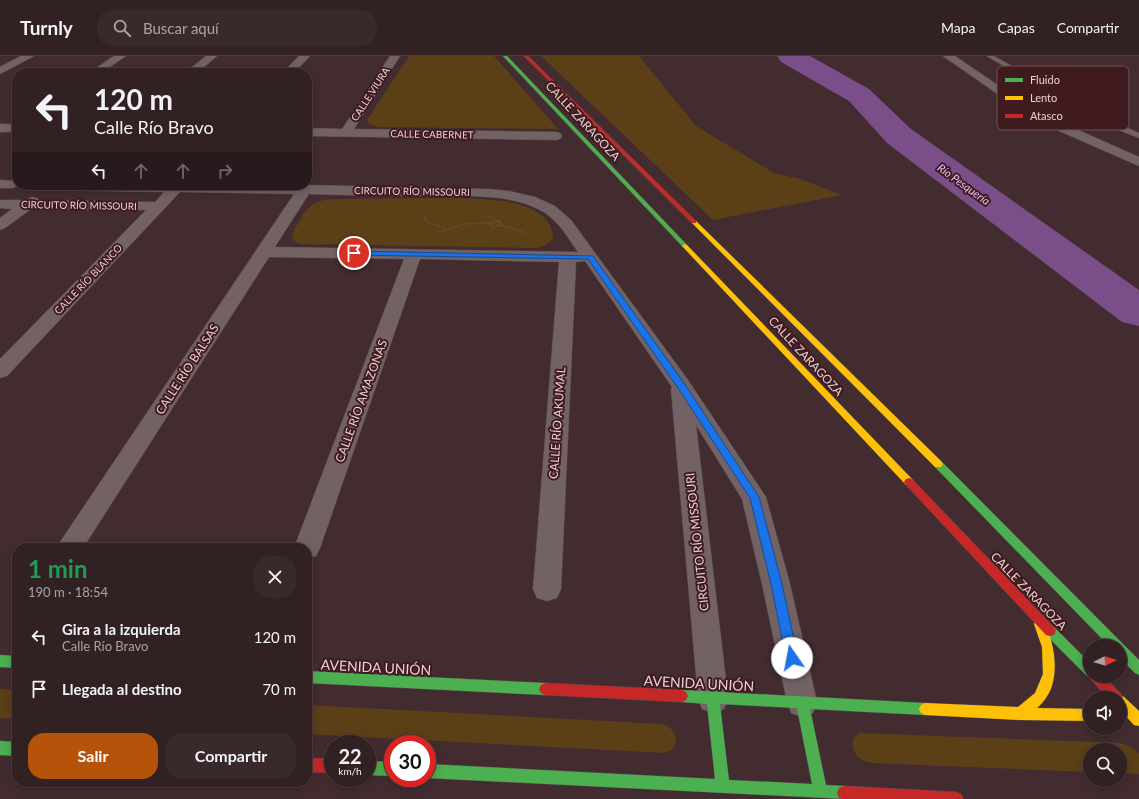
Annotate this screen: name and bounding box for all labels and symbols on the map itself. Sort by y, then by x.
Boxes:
street label: CALLE VIURA [348,65,392,123]
legend [997,66,1129,130]
text: Fluido [1030,73,1060,86]
street label: CALLE ZARAGOZA [542,78,624,164]
text: Lento [1030,91,1057,104]
text: Atasco [1030,109,1063,122]
street label: CALLE CABERNET [390,127,474,141]
water label: Río Pesquería [935,161,993,208]
street label: CIRCUITO RÍO MISSOURI [354,184,470,198]
street label: CIRCUITO RÍO MISSOURI [21,198,137,212]
pin [337,236,371,270]
street label: CALLE RÍO BLANCO [52,242,124,316]
street label: CALLE ZARAGOZA [765,313,847,399]
street label: CALLE RÍO BALSAS [152,321,222,417]
street label: CALLE RÍO AMAZONAS [332,338,390,464]
street label: CALLE RÍO AKUMAL [546,367,568,479]
street label: CIRCUITO RÍO MISSOURI [682,472,712,612]
street label: CALLE ZARAGOZA [988,549,1071,634]
position arrow [771,637,813,679]
north arrow [1083,639,1127,683]
street label: AVENIDA UNIÓN [320,656,432,678]
street label: AVENIDA UNIÓN [643,672,755,694]
speed limit sign: 30 [384,735,436,787]

